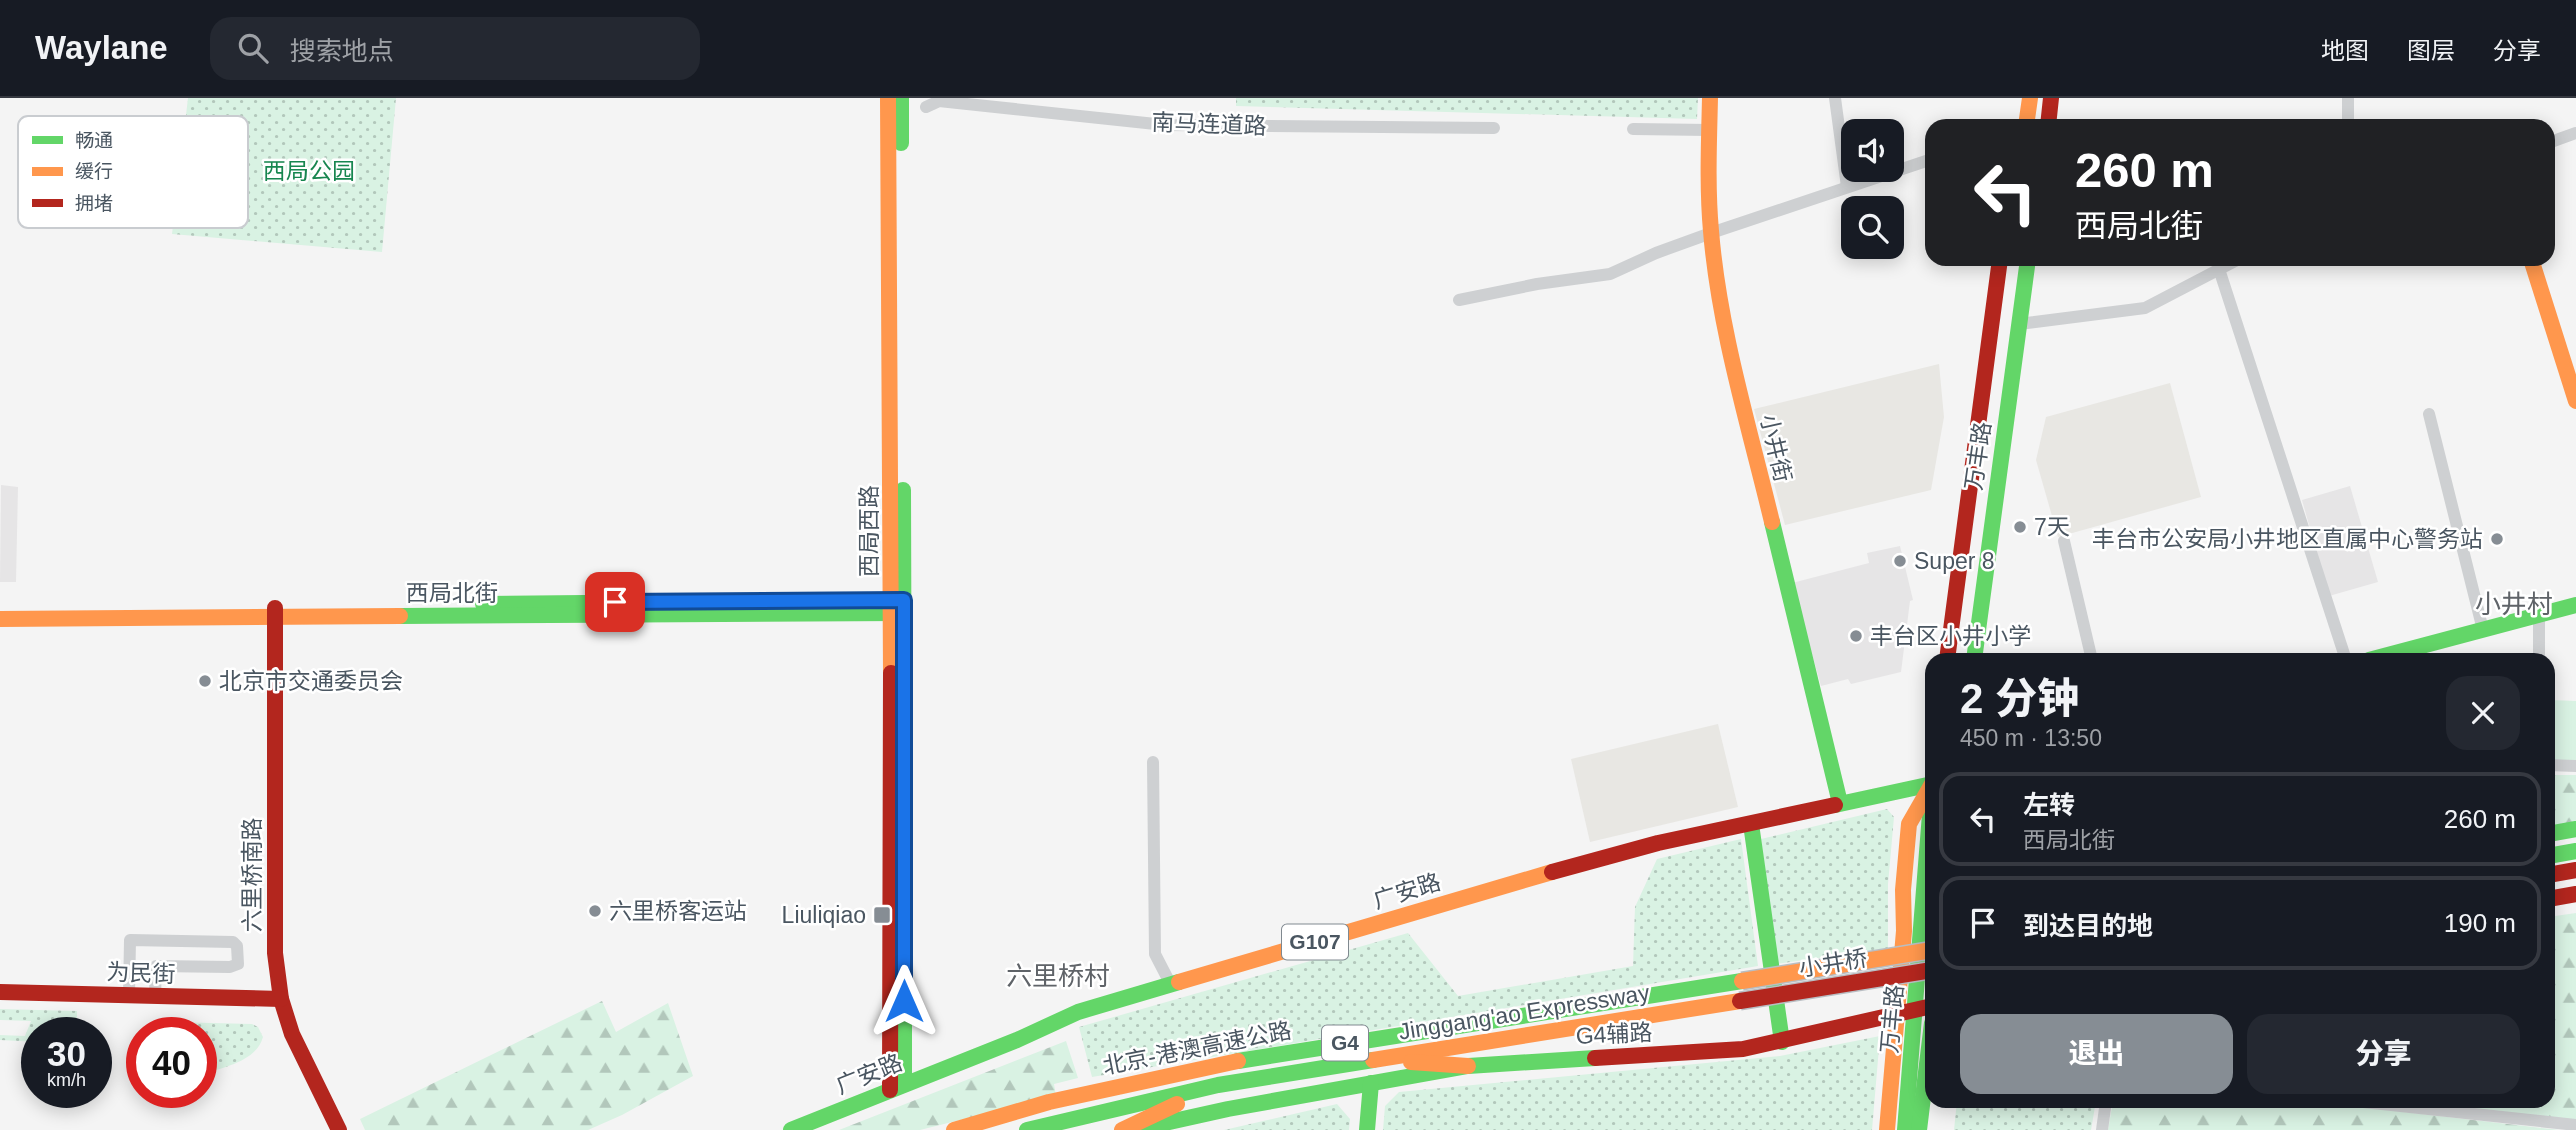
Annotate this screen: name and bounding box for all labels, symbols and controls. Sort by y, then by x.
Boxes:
search box [210,17,700,80]
text: Waylane [35,29,168,66]
icon: search [234,29,272,67]
text: 搜索地点 [290,36,394,66]
text: 地图 [2321,37,2369,64]
text: 图层 [2407,37,2455,64]
text: 分享 [2493,37,2541,64]
street label: 南马连道路 [1151,109,1267,139]
legend [18,116,248,228]
map controls [1841,119,1904,259]
button: sound [1841,119,1904,182]
text: 畅通 [75,130,113,151]
text: 260 m [2075,143,2214,197]
icon: left [1960,147,2051,238]
park label: 西局公园 [263,158,355,184]
text: 缓行 [75,161,113,182]
text: 拥堵 [75,193,113,214]
button: search [1841,196,1904,259]
text: 西局北街 [2075,208,2203,244]
street label: 小井街 [1756,411,1796,485]
street label: 万丰路 [1960,420,1996,492]
street label: 西局西路 [856,485,882,577]
place label: 7天 [2034,514,2070,540]
marker: 7天 [2012,519,2028,535]
place label: 丰台市公安局小井地区直属中心警务站 [2092,526,2483,552]
marker: 丰台市公安局小井地区直属中心警务站 [2489,531,2505,547]
place label: Super 8 [1914,548,1995,574]
marker: Super 8 [1892,553,1908,569]
pin [585,572,645,632]
street label: 西局北街 [406,580,498,606]
icon: arrive [596,583,634,621]
district label: 小井村 [2475,589,2553,619]
place label: 丰台区小井小学 [1870,623,2031,649]
marker: 丰台区小井小学 [1848,628,1864,644]
place label: 北京市交通委员会 [219,668,403,694]
marker: 北京市交通委员会 [197,673,213,689]
text: 2 分钟 [1960,675,2079,722]
button: close [2446,676,2520,750]
text: 450 m · 13:50 [1960,725,2102,751]
text: 左转 [2023,790,2075,820]
icon: left [1964,800,2002,838]
text: 260 m [2444,804,2516,834]
street label: 六里桥南路 [239,818,265,933]
text: 西局北街 [2023,827,2115,853]
street label: 广安路 [1370,868,1444,914]
place label: 六里桥客运站 [609,898,747,924]
place label: Liuliqiao [782,902,866,928]
marker: 六里桥客运站 [587,903,603,919]
icon: arrive [1964,904,2002,942]
marker: Liuliqiao [872,905,892,925]
text: 190 m [2444,908,2516,938]
text: 到达目的地 [2023,911,2153,941]
road number: G107 [1282,924,1348,960]
street label: 小井桥 [1797,945,1869,981]
street label: 为民街 [106,959,176,987]
district label: 六里桥村 [1006,961,1110,991]
position arrow [867,964,941,1038]
street label: Jinggang'ao Expressway [1397,979,1652,1045]
street label: 万丰路 [1876,983,1908,1055]
button: 退出 [1960,1014,2233,1094]
button: 分享 [2247,1014,2520,1094]
speed limit sign: 40 [126,1017,217,1108]
street label: 北京-港澳高速公路 [1100,1017,1294,1079]
street label: G4辅路 [1575,1019,1653,1049]
road number: G4 [1322,1026,1368,1060]
text: 30 [47,1034,86,1073]
street label: 广安路 [832,1049,906,1099]
text: km/h [47,1070,86,1090]

